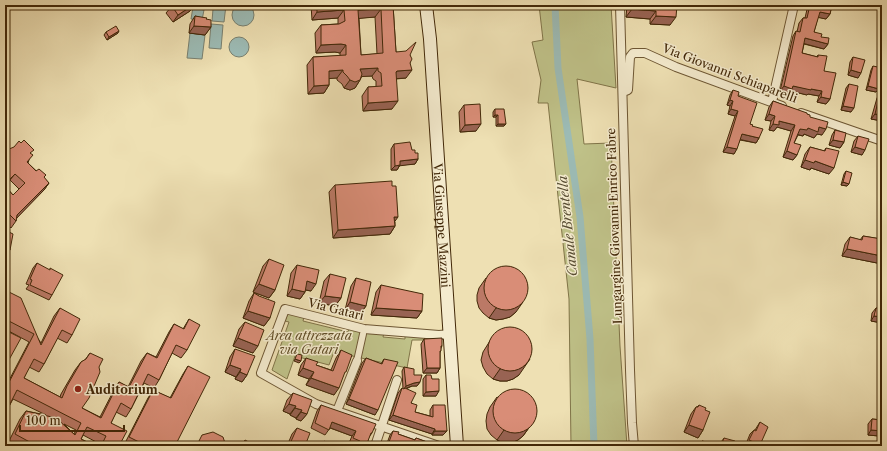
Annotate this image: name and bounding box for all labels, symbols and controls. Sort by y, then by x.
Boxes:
street label: Via Giovanni Schiaparelli [659,40,800,106]
street label: Lungargine Giovanni Enrico Fabre [603,127,625,324]
street label: Via Giuseppe Mazzini [431,162,454,288]
water label: Canale Brentella [554,175,580,277]
street label: Via Gatari [306,295,366,323]
park label: Area attrezzata via Gatari [264,328,352,357]
place label: Auditorium [85,382,158,397]
marker: Auditorium [73,384,83,394]
scale bar [20,407,124,433]
text: 100 m [26,413,61,428]

